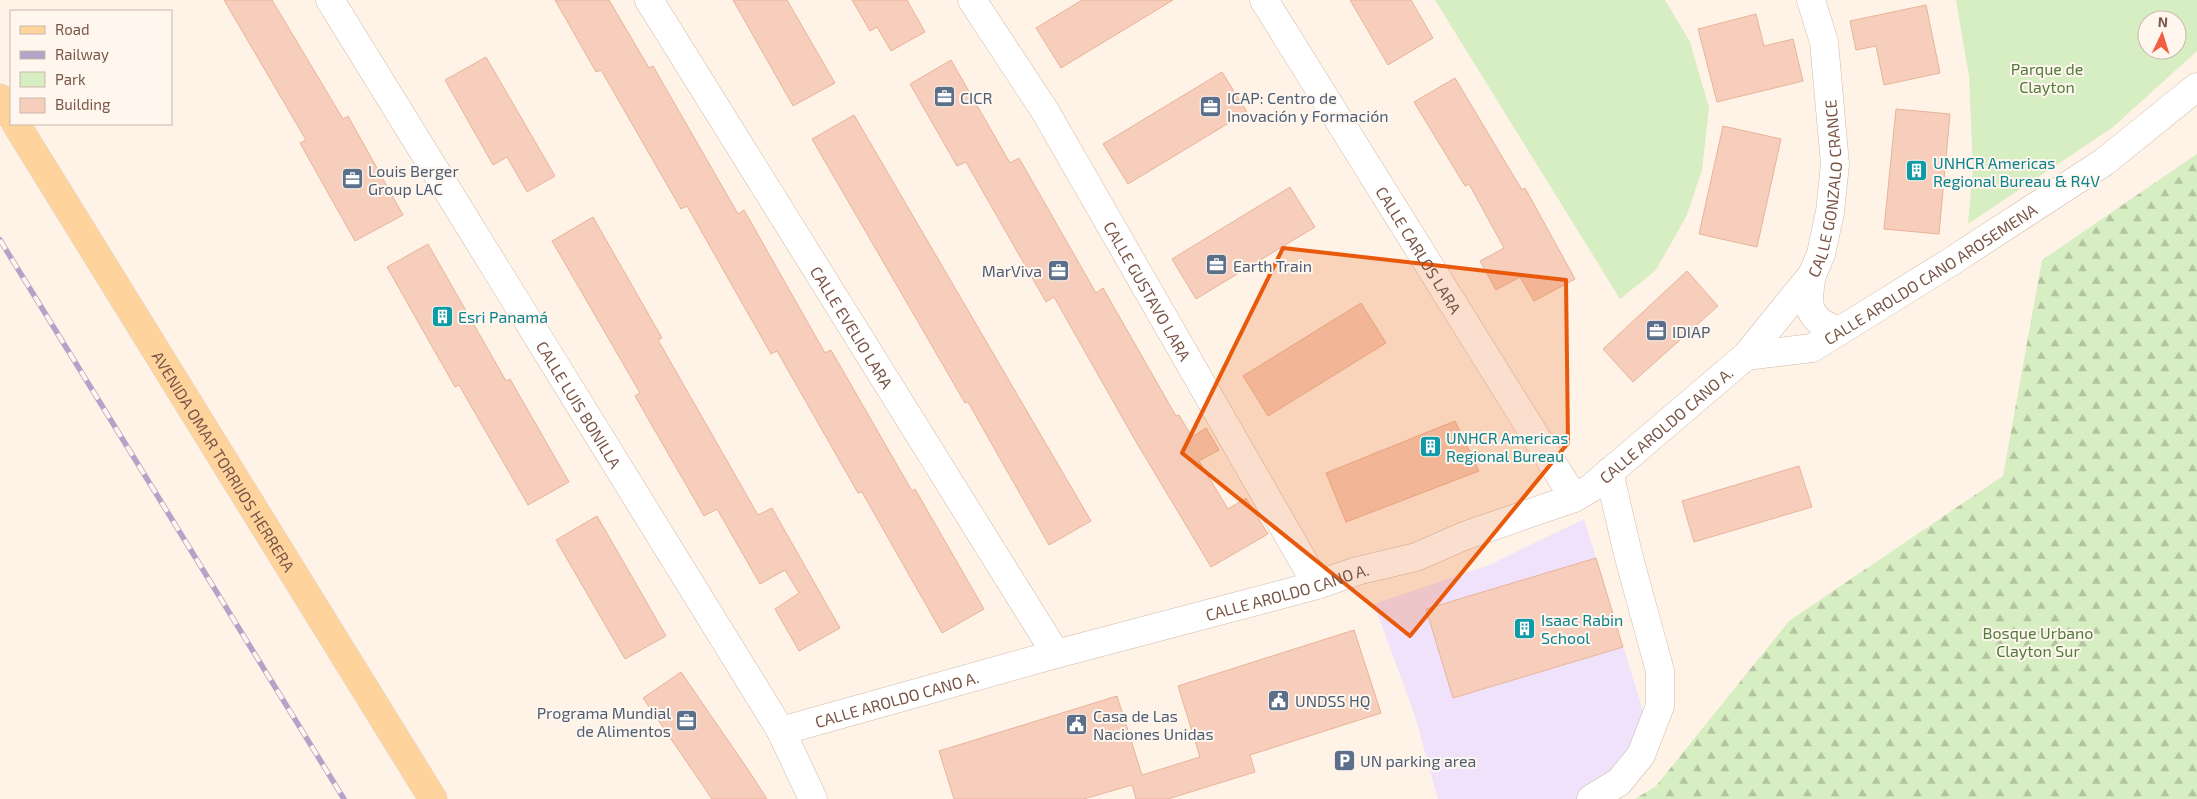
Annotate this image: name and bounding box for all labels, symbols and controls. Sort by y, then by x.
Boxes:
legend [10,10,172,125]
north arrow [2137,10,2187,60]
text: N [2157,13,2169,30]
text: Road [55,20,90,38]
text: Railway [55,45,109,63]
park label: Parque de Clayton [2011,59,2083,96]
text: Park [55,70,86,88]
office icon: CICR [932,85,956,109]
place label: CICR [960,88,992,107]
place label: ICAP: Centro de Inovación y Formación [1227,88,1389,125]
office icon: ICAP: Centro de Inovación y Formación [1199,94,1223,118]
text: Building [55,95,111,113]
street label: CALLE GONZALO CRANCE [1803,99,1845,280]
place label: UNHCR Americas Regional Bureau & R4V [1933,153,2100,190]
building icon: UNHCR Americas Regional Bureau & R4V [1905,159,1929,183]
place label: Louis Berger Group LAC [368,161,459,198]
office icon: Louis Berger Group LAC [340,167,364,191]
street label: CALLE CARLOS LARA [1373,182,1466,317]
street label: CALLE AROLDO CANO AROSEMENA [1820,199,2040,348]
street label: CALLE GUSTAVO LARA [1101,218,1196,364]
office icon: Earth Train [1205,253,1229,277]
place label: Earth Train [1233,256,1312,275]
office icon: MarViva [1046,258,1070,282]
place label: MarViva [982,261,1042,280]
street label: CALLE EVELIO LARA [807,262,898,392]
building icon: Esri Panamá [430,304,454,328]
place label: Esri Panamá [458,307,548,326]
office icon: IDIAP [1644,319,1668,343]
place label: IDIAP [1672,322,1710,341]
street label: CALLE LUIS BONILLA [533,337,626,471]
street label: AVENIDA OMAR TORRIJOS HERRERA [149,347,299,575]
street label: CALLE AROLDO CANO A. [1595,362,1736,487]
place label: UNHCR Americas Regional Bureau [1446,428,1569,465]
building icon: UNHCR Americas Regional Bureau [1418,434,1442,458]
street label: CALLE AROLDO CANO A. [1203,559,1371,624]
place label: Isaac Rabin School [1541,610,1623,647]
building icon: Isaac Rabin School [1513,616,1537,640]
park label: Bosque Urbano Clayton Sur [1983,623,2093,660]
street label: CALLE AROLDO CANO A. [812,667,981,731]
public building icon: UNDSS HQ [1267,688,1291,712]
place label: UNDSS HQ [1295,691,1370,711]
place label: Programa Mundial de Alimentos [537,703,671,740]
place label: Casa de Las Naciones Unidas [1093,706,1214,743]
office icon: Programa Mundial de Alimentos [675,709,699,733]
public building icon: Casa de Las Naciones Unidas [1065,712,1089,736]
parking icon: UN parking area [1332,748,1356,772]
place label: UN parking area [1360,751,1476,770]

